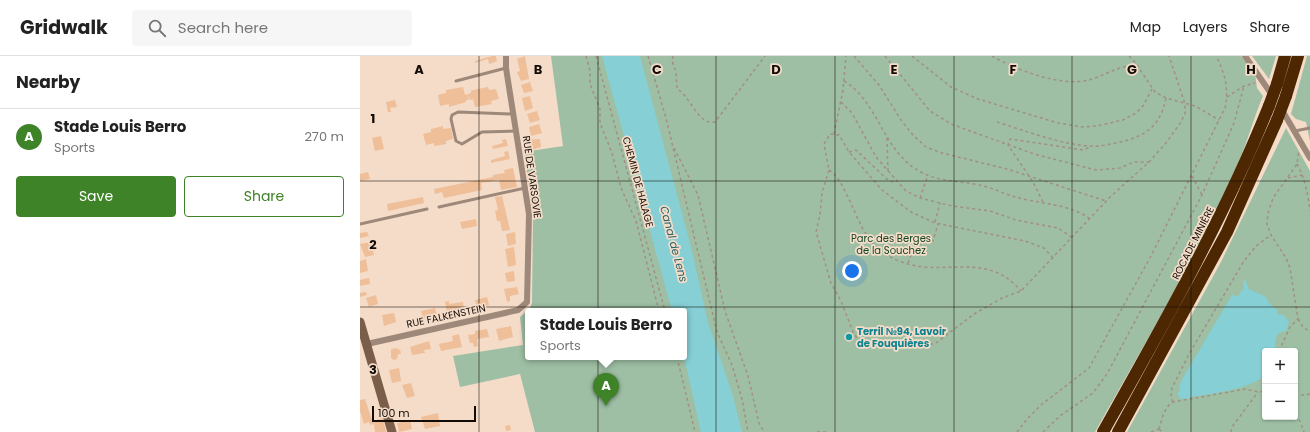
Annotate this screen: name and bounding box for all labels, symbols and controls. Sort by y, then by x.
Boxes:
search box [132,10,412,46]
text: Gridwalk [20,14,108,41]
icon: search [146,17,168,39]
text: Search here [178,17,268,38]
text: Map [1130,17,1161,37]
text: Layers [1183,17,1227,37]
text: Share [1249,17,1290,37]
text: A [414,60,424,79]
text: B [534,60,543,79]
text: C [652,60,662,79]
text: D [771,60,781,79]
text: E [890,60,898,79]
text: F [1009,60,1017,79]
text: G [1127,60,1137,79]
text: H [1246,60,1256,79]
text: Nearby [16,70,80,94]
text: 1 [371,109,375,128]
text: Stade Louis Berro [54,116,186,137]
text: A [24,127,34,146]
text: 270 m [304,127,344,146]
street label: RUE DE VARSOVIE [519,135,545,219]
street label: CHEMIN DE HALAGE [619,135,657,229]
text: Sports [54,138,95,157]
button: Save [16,176,176,217]
button: Share [184,176,344,217]
water label: Canal de Lens [656,204,692,284]
street label: ROCADE MINIÈRE [1168,204,1218,282]
park label: Parc des Berges de la Souchez [851,231,931,258]
text: 2 [369,235,377,254]
your location [842,261,862,281]
street label: RUE FALKENSTEIN [405,300,487,332]
popup [525,308,687,360]
text: Stade Louis Berro [540,314,672,335]
place label: Terril №94, Lavoir de Fouquières [857,324,947,351]
marker: Terril №94, Lavoir de Fouquières [844,332,854,342]
text: Sports [540,336,581,355]
map controls [1262,348,1298,420]
button: + [1262,348,1298,384]
text: 3 [369,360,377,379]
pin: A [593,373,619,406]
button: − [1262,384,1298,420]
scale bar [372,404,476,423]
text: 100 m [378,405,410,421]

